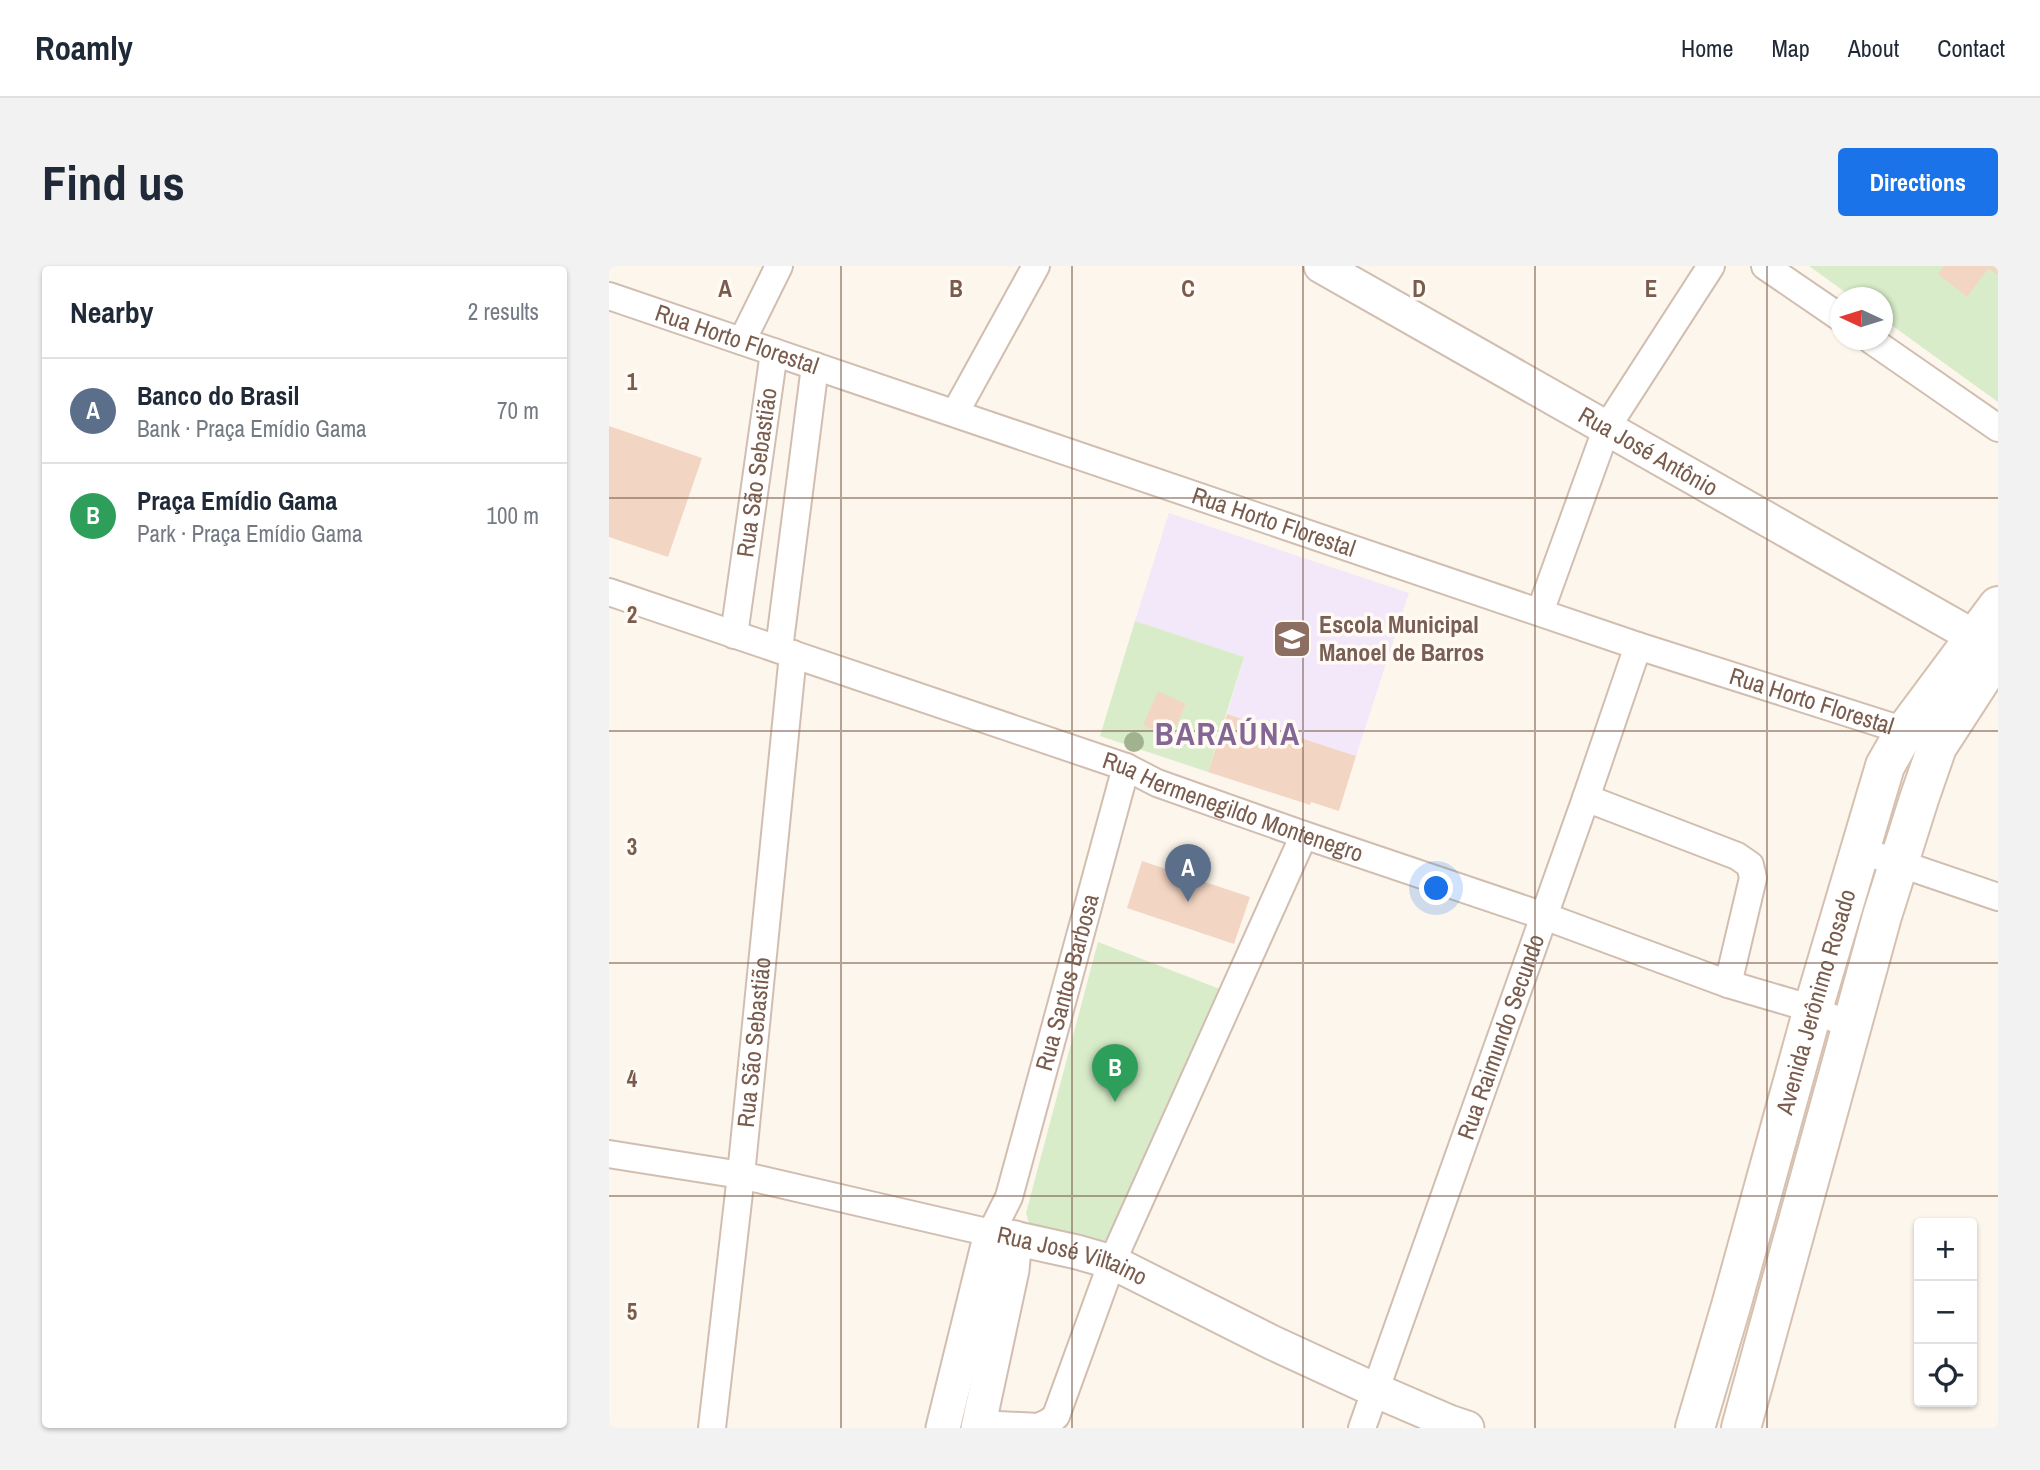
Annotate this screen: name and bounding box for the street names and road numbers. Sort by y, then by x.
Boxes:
street label: Rua Horto Florestal [651,296,823,381]
street label: Rua São Sebastião [728,386,784,559]
street label: Rua José Antônio [1573,398,1724,503]
street label: Rua Horto Florestal [1188,478,1360,564]
street label: Rua Horto Florestal [1726,659,1898,741]
street label: Rua Hermenegildo Montenegro [1099,743,1368,869]
street label: Avenida Jerônimo Rosado [1767,885,1863,1119]
street label: Rua Santos Barbosa [1027,890,1106,1074]
street label: Rua Raimundo Secundo [1449,930,1551,1144]
street label: Rua São Sebastião [729,956,778,1129]
street label: Rua José Viltaino [994,1218,1153,1292]

